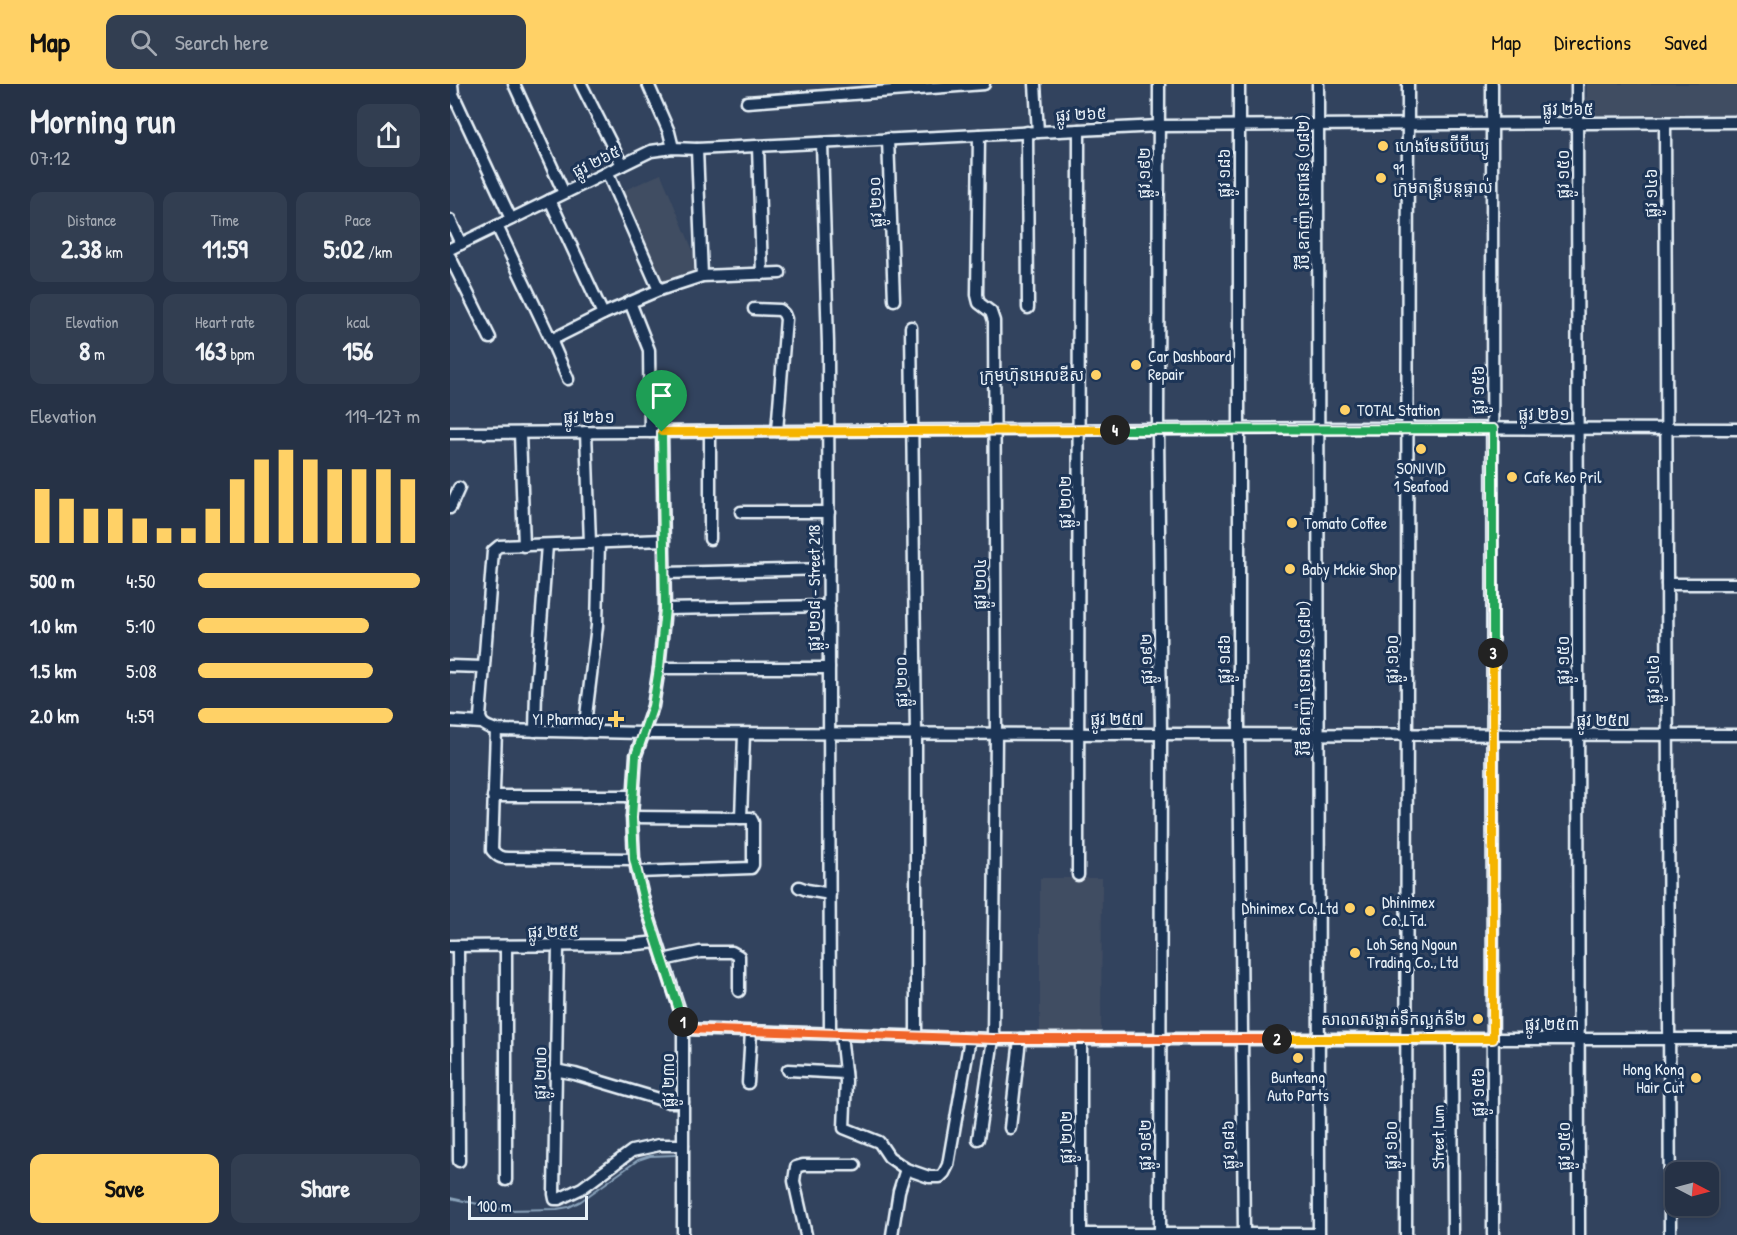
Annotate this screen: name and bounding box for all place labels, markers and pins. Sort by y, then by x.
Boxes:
place label: ហេងមែនប៊ីប៊ីឃ្យូ [1395,134,1489,160]
marker: ហេងមែនប៊ីប៊ីឃ្យូ [1376,139,1390,153]
place label: 91 ក្រុមតន្រ្តីបន្តផ្ទាល់ [1393,158,1493,201]
marker: 91 ក្រុមតន្រ្តីបន្តផ្ទាល់ [1374,171,1388,185]
place label: Car Dashboard Repair [1148,345,1231,385]
marker: Car Dashboard Repair [1129,358,1143,372]
place label: ក្រុមហ៊ុនអេលឌីស [979,364,1084,386]
marker: ក្រុមហ៊ុនអេលឌីស [1089,368,1103,382]
pin [636,370,687,432]
place label: TOTAL Station [1357,399,1440,421]
marker: TOTAL Station [1338,403,1352,417]
pin: 4 [1100,415,1130,445]
marker: SONIVID 1 Seafood [1414,442,1428,456]
place label: SONIVID 1 Seafood [1394,457,1448,497]
place label: Cafe Keo Pril [1524,466,1602,488]
marker: Cafe Keo Pril [1505,470,1519,484]
place label: Tomato Coffee [1304,512,1388,534]
marker: Tomato Coffee [1285,516,1299,530]
place label: Baby Mckie Shop [1302,558,1397,580]
marker: Baby Mckie Shop [1283,562,1297,576]
pin: 3 [1478,638,1508,668]
place label: YI Pharmacy [533,708,604,730]
marker: YI Pharmacy [609,712,623,726]
place label: Dhinimex Co.,LTd. [1382,891,1435,931]
place label: Dhinimex Co.,Ltd [1242,897,1338,919]
marker: Dhinimex Co.,Ltd [1343,901,1357,915]
marker: Dhinimex Co.,LTd. [1363,904,1377,918]
place label: Loh Seng Ngoun Trading Co., Ltd [1367,933,1458,973]
marker: Loh Seng Ngoun Trading Co., Ltd [1348,946,1362,960]
pin: 1 [668,1007,698,1037]
place label: សាលាសង្កាត់ទឹកល្អក់ទី២ [1321,1008,1466,1030]
marker: សាលាសង្កាត់ទឹកល្អក់ទី២ [1471,1012,1485,1026]
pin: 2 [1262,1024,1292,1054]
marker: Bunteang Auto Parts [1291,1051,1305,1065]
place label: Hong Kong Hair Cut [1623,1058,1684,1098]
place label: Bunteang Auto Parts [1267,1066,1329,1106]
marker: Hong Kong Hair Cut [1689,1071,1703,1085]

